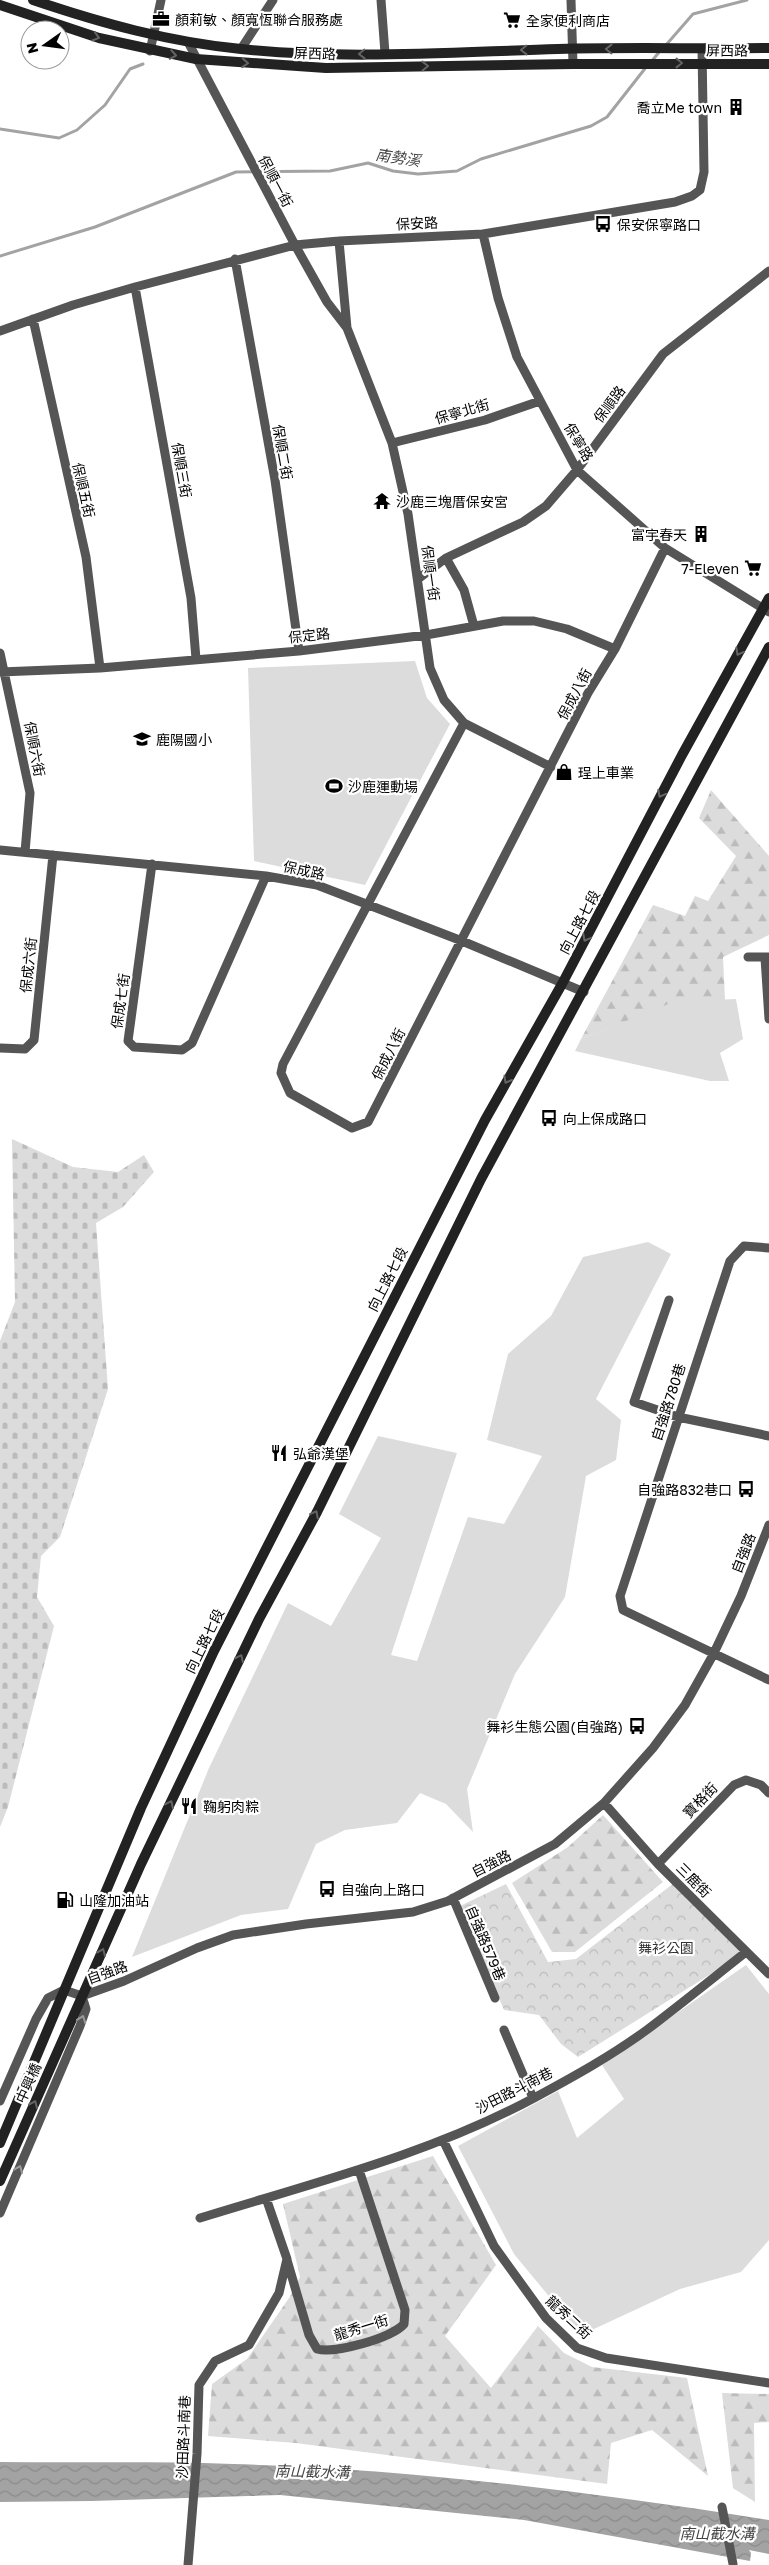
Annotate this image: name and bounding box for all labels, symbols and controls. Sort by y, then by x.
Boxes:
office icon: 顏莉敏、顏寬恆聯合服務處 [151,9,171,29]
supermarket icon: 全家便利商店 [502,10,522,30]
place label: 顏莉敏、顏寬恆聯合服務處 [175,11,343,28]
place label: 全家便利商店 [526,12,610,29]
north arrow [20,20,70,70]
one-way arrow [91,31,100,41]
text: N [22,41,41,55]
street label: 屏西路 [706,41,748,59]
street label: 屏西路 [294,44,336,62]
one-way arrow [520,44,528,55]
one-way arrow [605,44,612,54]
one-way arrow [357,48,365,59]
one-way arrow [169,49,177,60]
one-way arrow [241,57,249,68]
one-way arrow [676,58,683,68]
one-way arrow [421,61,429,71]
building icon: 喬立Me town [726,97,746,117]
place label: 喬立Me town [637,99,722,116]
water label: 南勢溪 [374,145,424,170]
street label: 保順一街 [255,152,297,210]
street label: 保安路 [396,213,438,233]
bus stop icon: 保安保寧路口 [593,214,613,234]
place label: 保安保寧路口 [617,216,701,233]
street label: 保順路 [590,382,628,426]
street label: 保寧北街 [433,395,491,427]
street label: 保寧路 [561,420,597,464]
street label: 保順二街 [270,423,296,481]
street label: 保順三街 [169,441,195,499]
street label: 保順五街 [69,461,99,519]
temple icon: 沙鹿三塊厝保安宮 [372,491,392,511]
place label: 沙鹿三塊厝保安宮 [396,493,508,510]
building icon: 富宇春天 [691,524,711,544]
place label: 富宇春天 [631,526,687,543]
street label: 保順一街 [419,544,443,602]
supermarket icon: 7-Eleven [743,558,763,578]
place label: 7-Eleven [681,560,739,577]
street label: 保定路 [287,624,331,646]
one-way arrow [736,646,746,655]
street label: 保成八街 [553,665,595,723]
street label: 保順六街 [21,720,49,778]
school or university icon: 鹿陽國小 [132,729,152,749]
place label: 鹿陽國小 [156,731,212,748]
shop icon: 珵上車業 [554,762,574,782]
place label: 珵上車業 [578,764,634,781]
sports icon: 沙鹿運動場 [324,776,344,796]
place label: 沙鹿運動場 [348,778,418,795]
one-way arrow [658,789,668,798]
street label: 保成路 [282,857,326,883]
street label: 向上路七段 [555,887,603,957]
one-way arrow [582,933,592,942]
street label: 保成六街 [17,936,39,994]
street label: 保成七街 [108,972,132,1030]
street label: 保成八街 [368,1025,408,1083]
one-way arrow [504,1075,514,1084]
bus stop icon: 向上保成路口 [539,1108,559,1128]
place label: 向上保成路口 [563,1110,647,1127]
street label: 向上路七段 [364,1244,410,1314]
street label: 自強路780巷 [647,1361,689,1443]
restaurant icon: 弘爺漢堡 [269,1443,289,1463]
place label: 弘爺漢堡 [293,1445,349,1462]
bus stop icon: 自強路832巷口 [736,1479,756,1499]
place label: 自強路832巷口 [637,1481,732,1498]
one-way arrow [309,1510,319,1519]
street label: 自強路 [728,1530,758,1576]
street label: 向上路七段 [181,1606,227,1676]
one-way arrow [234,1654,244,1663]
bus stop icon: 舞衫生態公園(自強路) [627,1716,647,1736]
place label: 舞衫生態公園(自強路) [486,1718,623,1735]
street label: 寶格街 [679,1779,721,1821]
restaurant icon: 鞠躬肉粽 [179,1796,199,1816]
place label: 鞠躬肉粽 [203,1798,259,1815]
one-way arrow [163,1800,174,1809]
street label: 自強路 [468,1846,514,1880]
street label: 三鹿街 [673,1859,715,1901]
bus stop icon: 自強向上路口 [317,1879,337,1899]
place label: 自強向上路口 [341,1881,425,1898]
fuel station icon: 山隆加油站 [55,1890,75,1910]
place label: 山隆加油站 [79,1892,149,1909]
street label: 自強路579巷 [463,1903,509,1983]
park label: 舞衫公園 [638,1939,694,1956]
one-way arrow [95,1948,106,1957]
street label: 自強路 [84,1957,130,1987]
one-way arrow [76,2015,86,2024]
street label: 中興橋 [12,2060,44,2106]
street label: 沙田路斗南巷 [473,2063,555,2117]
one-way arrow [27,2100,38,2109]
one-way arrow [13,2165,24,2174]
street label: 龍秀二街 [543,2292,595,2342]
street label: 龍秀一街 [332,2311,390,2343]
street label: 沙田路斗南巷 [173,2395,193,2479]
water label: 南山截水溝 [274,2461,352,2481]
water label: 南山截水溝 [679,2524,756,2542]

